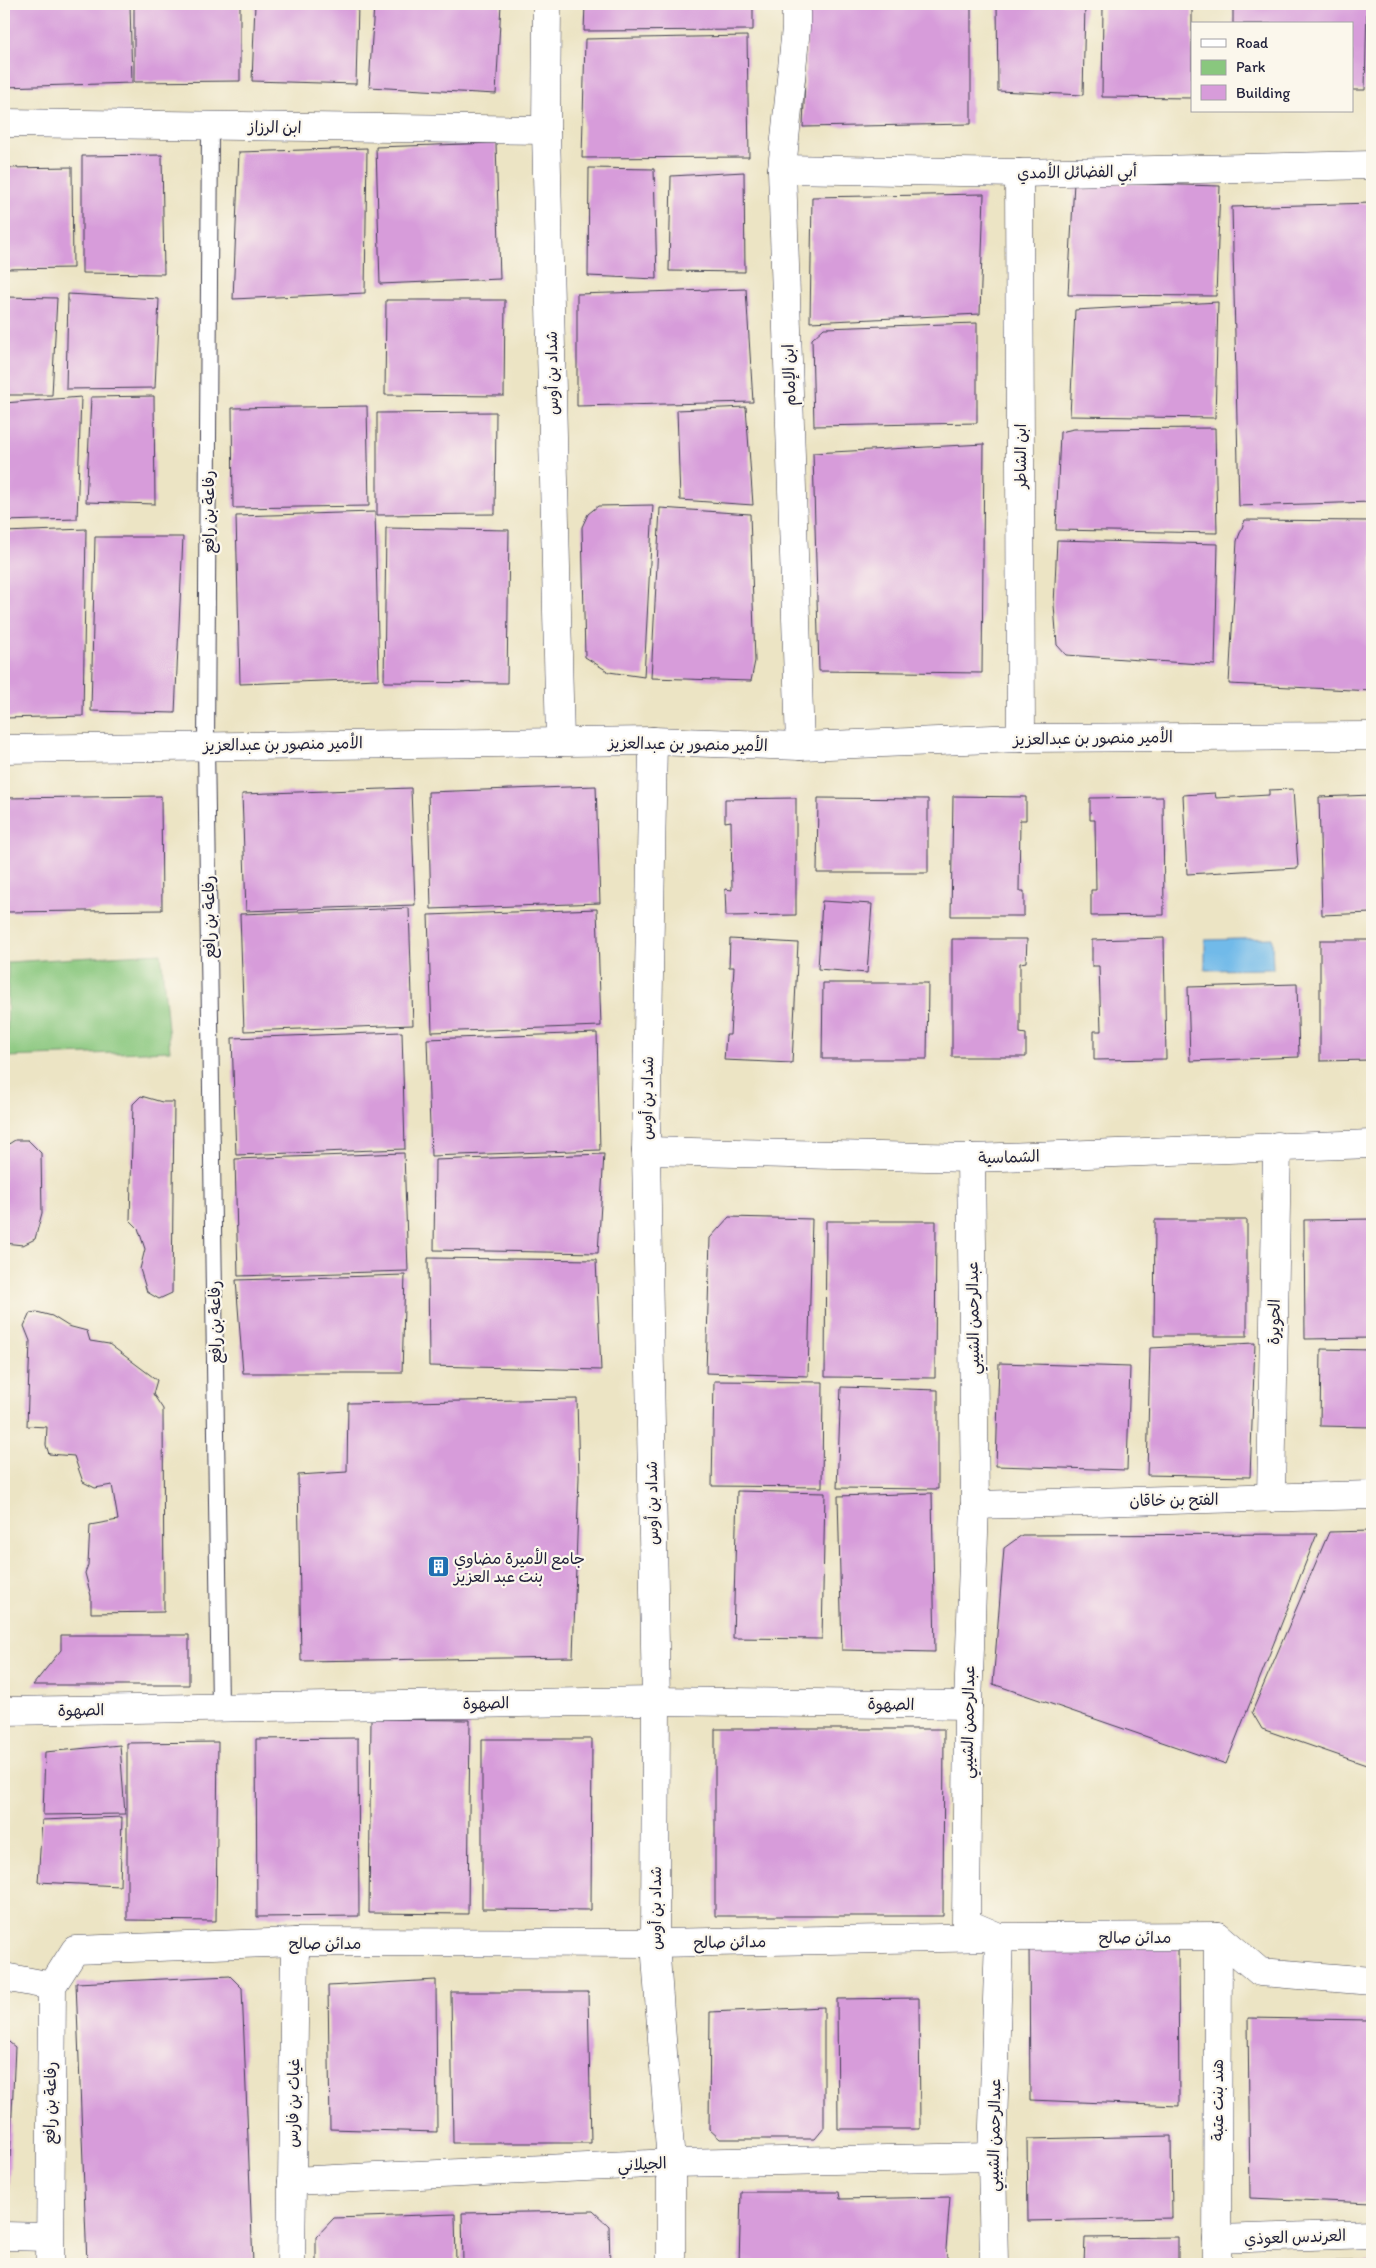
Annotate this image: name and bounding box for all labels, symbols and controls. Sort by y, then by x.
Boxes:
legend [1191,22,1354,112]
text: Road [1236,34,1269,52]
text: Park [1236,58,1266,76]
text: Building [1236,84,1290,102]
street label: ابن الرزاز [246,117,302,137]
street label: أبي الفضائل الأمدي [1017,160,1137,188]
street label: شداد بن أوس [542,331,562,415]
street label: ابن الإمام [778,344,803,406]
street label: ابن الشاطر [1011,424,1030,490]
street label: رفاعة بن رافع [199,471,220,553]
street label: الأمير منصور بن عبدالعزيز [1011,726,1173,750]
street label: الأمير منصور بن عبدالعزيز [201,732,363,756]
street label: الأمير منصور بن عبدالعزيز [606,732,768,756]
street label: رفاعة بن رافع [199,875,221,959]
street label: شداد بن أوس [637,1056,657,1140]
street label: الشماسية [978,1146,1040,1168]
street label: عبدالرحمن الشيبي [963,1261,988,1375]
street label: رفاعة بن رافع [205,1280,227,1364]
street label: الحويرة [1264,1299,1285,1345]
street label: شداد بن أوس [642,1461,662,1545]
street label: الفتح بن خاقان [1129,1490,1219,1511]
place label: جامع الأميرة مضاوي بنت عبد العزيز [452,1548,585,1586]
building icon: جامع الأميرة مضاوي بنت عبد العزيز [426,1555,450,1579]
street label: عبدالرحمن الشيبي [958,1665,983,1779]
street label: الصهوة [462,1693,510,1714]
street label: الصهوة [867,1694,915,1715]
street label: الصهوة [57,1700,105,1721]
street label: شداد بن أوس [646,1866,665,1950]
street label: مدائن صالح [1099,1928,1171,1948]
street label: مدائن صالح [694,1932,766,1953]
street label: مدائن صالح [289,1934,361,1954]
street label: غياث بن فارس [283,2058,303,2148]
street label: هند بنت عتبة [1208,2059,1227,2141]
street label: رفاعة بن رافع [40,2061,62,2145]
street label: عبدالرحمن الشيبي [984,2078,1009,2192]
street label: الجيلاني [617,2153,667,2180]
street label: العرندس العوذي [1244,2226,1346,2250]

